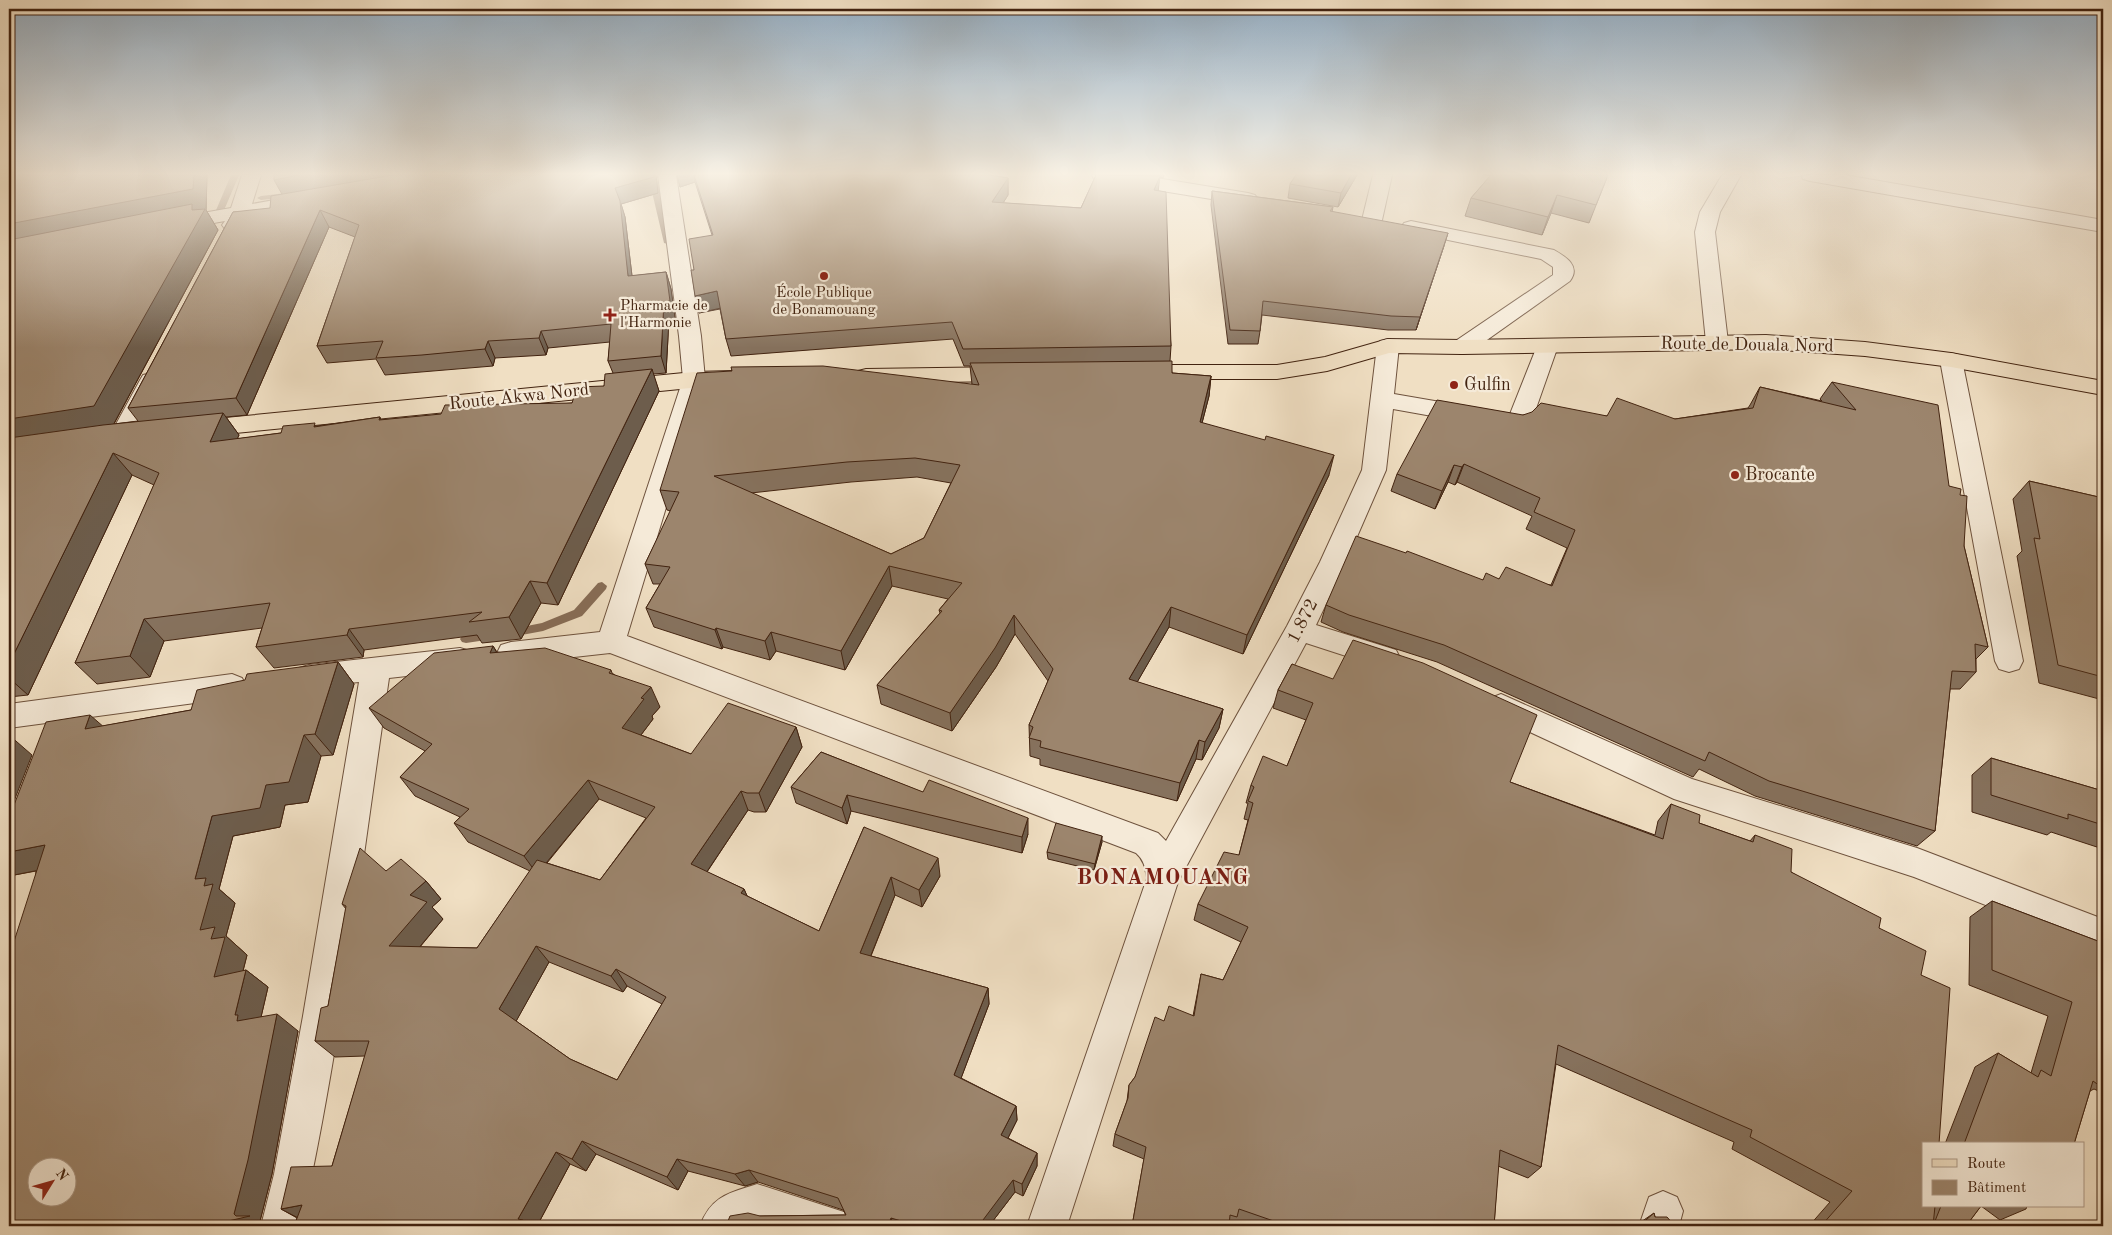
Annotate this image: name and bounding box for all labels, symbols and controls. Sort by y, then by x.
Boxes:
marker: École Publique de Bonamouang [818,270,830,282]
place label: École Publique de Bonamouang [772,283,876,318]
place label: Pharmacie de l'Harmonie [620,299,708,331]
marker: Pharmacie de l'Harmonie [604,309,616,321]
street label: Route de Douala Nord [1660,334,1834,356]
place label: Gulfin [1464,376,1511,394]
marker: Gulfin [1448,379,1460,391]
street label: Route Akwa Nord [448,381,590,413]
place label: Brocante [1745,466,1815,484]
marker: Brocante [1729,469,1741,481]
street label: 1.872 [1284,596,1322,646]
district label: BONAMOUANG [1077,867,1249,889]
legend [1922,1142,2084,1208]
text: Route [1967,1157,2005,1172]
north arrow [28,1158,78,1208]
text: N [53,1166,71,1184]
text: Bâtiment [1967,1181,2026,1196]

